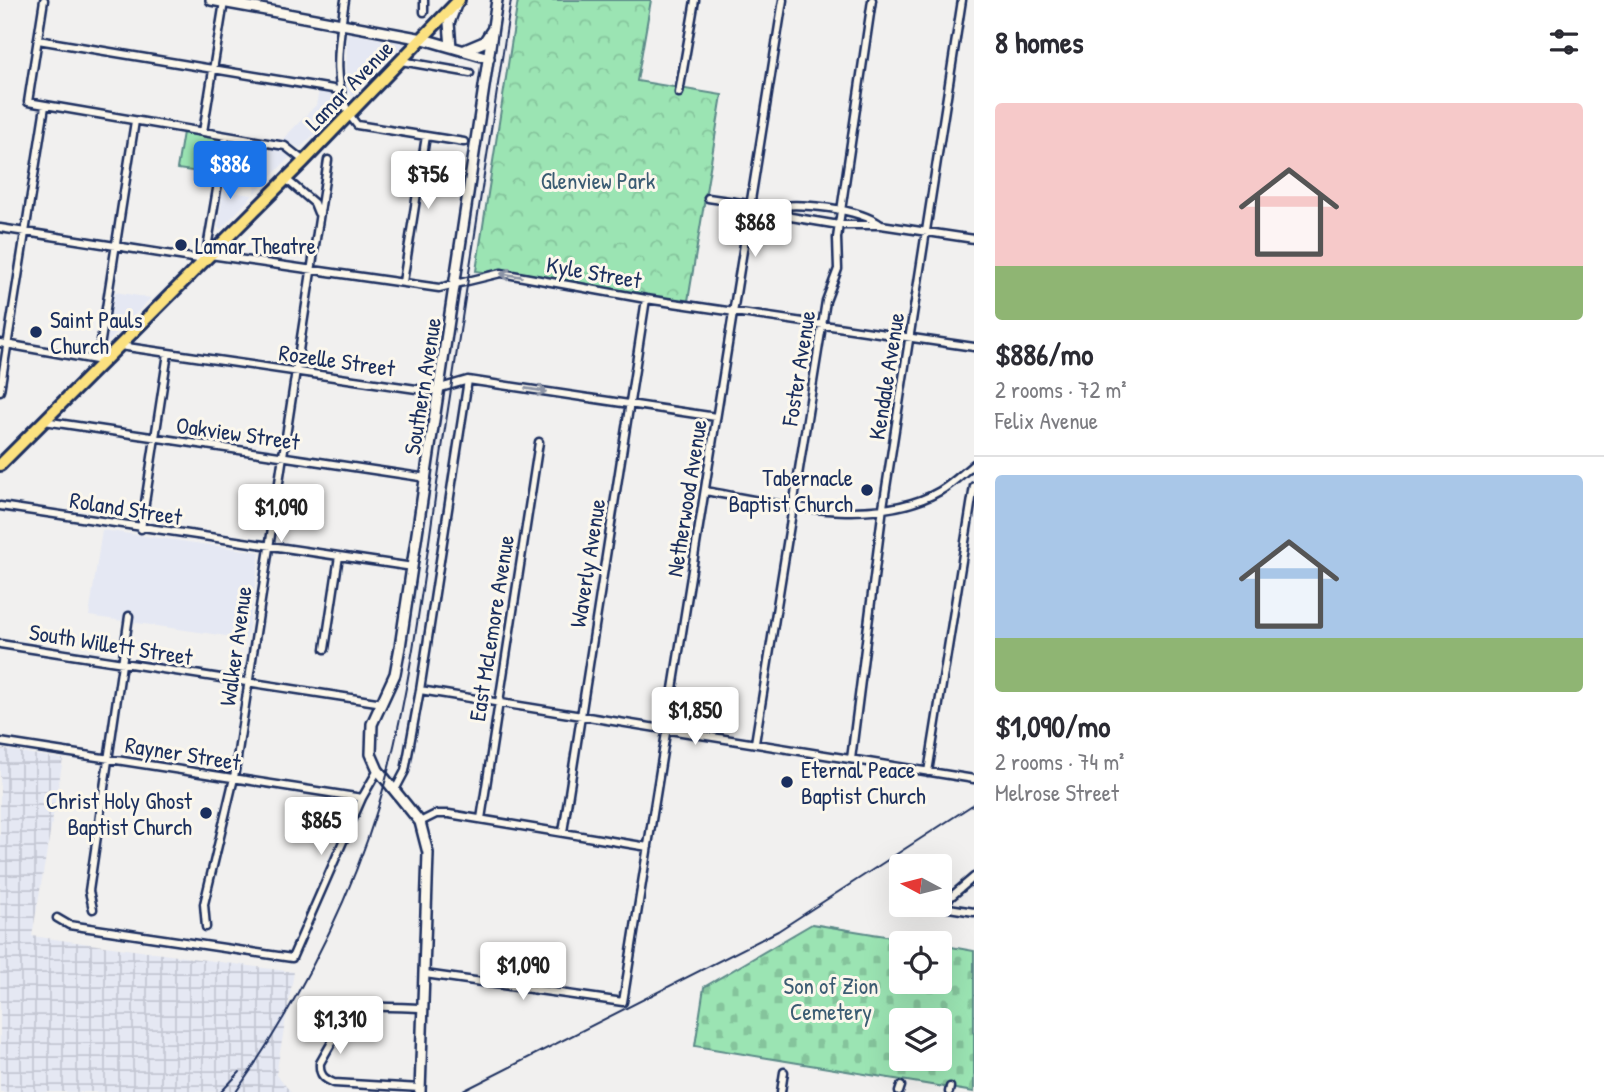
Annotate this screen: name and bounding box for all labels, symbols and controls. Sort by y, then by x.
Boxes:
text: 8 homes [995,22,1083,62]
icon: filters [1545,23,1583,61]
street label: Lamar Avenue [298,33,400,137]
pin: $886 [189,142,271,201]
text: $886 [210,148,250,179]
icon: home [1226,149,1352,275]
pin: $756 [387,152,469,211]
text: $756 [407,158,449,189]
park label: Glenview Park [541,165,656,196]
pin: $868 [714,200,796,259]
text: $868 [735,206,775,237]
place label: Lamar Theatre [195,230,316,261]
marker: Lamar Theatre [173,237,189,253]
street label: Kyle Street [544,248,645,296]
one-way arrow [500,268,523,281]
place label: Saint Pauls Church [50,304,143,361]
street label: Foster Avenue [773,308,822,429]
street label: Kendale Avenue [861,310,911,442]
street label: Southern Avenue [396,315,448,457]
marker: Saint Pauls Church [28,324,44,340]
text: $886/mo [995,334,1093,374]
street label: Rozelle Street [277,337,398,384]
text: 2 rooms · 72 m² [995,374,1127,405]
one-way arrow [524,384,547,397]
text: Felix Avenue [995,405,1098,436]
street label: Oakview Street [174,409,303,457]
street label: Netherwood Avenue [658,417,714,579]
place label: Tabernacle Baptist Church [728,462,853,519]
marker: Tabernacle Baptist Church [859,482,875,498]
street label: Roland Street [68,484,185,532]
pin: $1,090 [224,484,338,544]
text: $1,090 [254,491,308,522]
street label: Waverly Avenue [562,496,612,630]
icon: home [1226,521,1352,647]
street label: East McLemore Avenue [461,533,521,723]
street label: Walker Avenue [211,584,259,708]
street label: South Willett Street [27,616,196,672]
pin: $1,850 [638,688,752,747]
text: $1,850 [668,694,722,725]
text: $1,090/mo [995,706,1110,746]
street label: Rayner Street [123,729,244,778]
text: 2 rooms · 74 m² [995,746,1124,777]
place label: Eternal Peace Baptist Church [801,754,926,811]
marker: Eternal Peace Baptist Church [779,774,795,790]
text: Melrose Street [995,777,1119,808]
place label: Christ Holy Ghost Baptist Church [46,785,193,842]
pin: $865 [280,798,362,857]
text: $865 [301,804,341,835]
marker: Christ Holy Ghost Baptist Church [198,805,214,821]
north arrow [889,854,952,917]
map controls [889,854,952,1071]
button: locate [889,931,952,994]
pin: $1,090 [466,942,580,1002]
text: $1,090 [496,949,550,980]
park label: Son of Zion Cemetery [784,970,878,1027]
pin: $1,310 [283,996,397,1056]
text: $1,310 [313,1003,367,1034]
button: layers [889,1008,952,1071]

